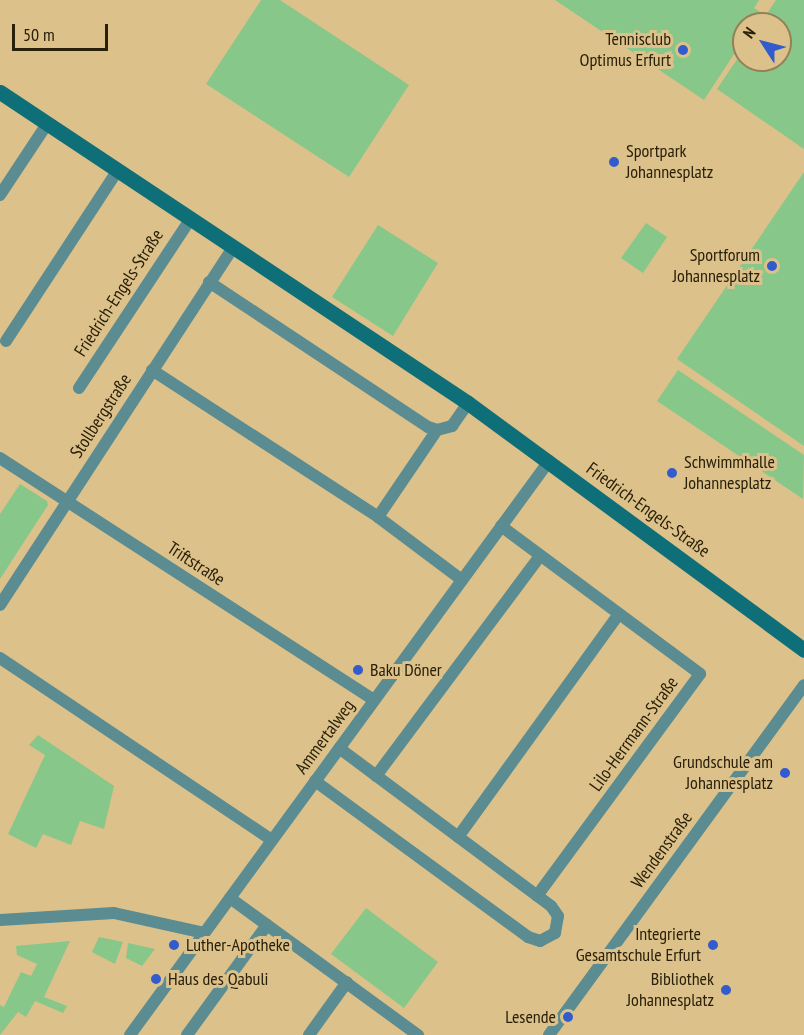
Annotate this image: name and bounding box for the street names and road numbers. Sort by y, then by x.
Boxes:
street label: Friedrich-Engels-Straße [70,225,168,361]
street label: Stollbergstraße [66,370,136,462]
street label: Friedrich-Engels-Straße [582,458,714,562]
street label: Triftstraße [163,537,229,591]
street label: Lilo-Herrmann-Straße [585,672,683,796]
street label: Ammertalweg [291,696,359,778]
street label: Wendenstraße [627,808,697,892]

